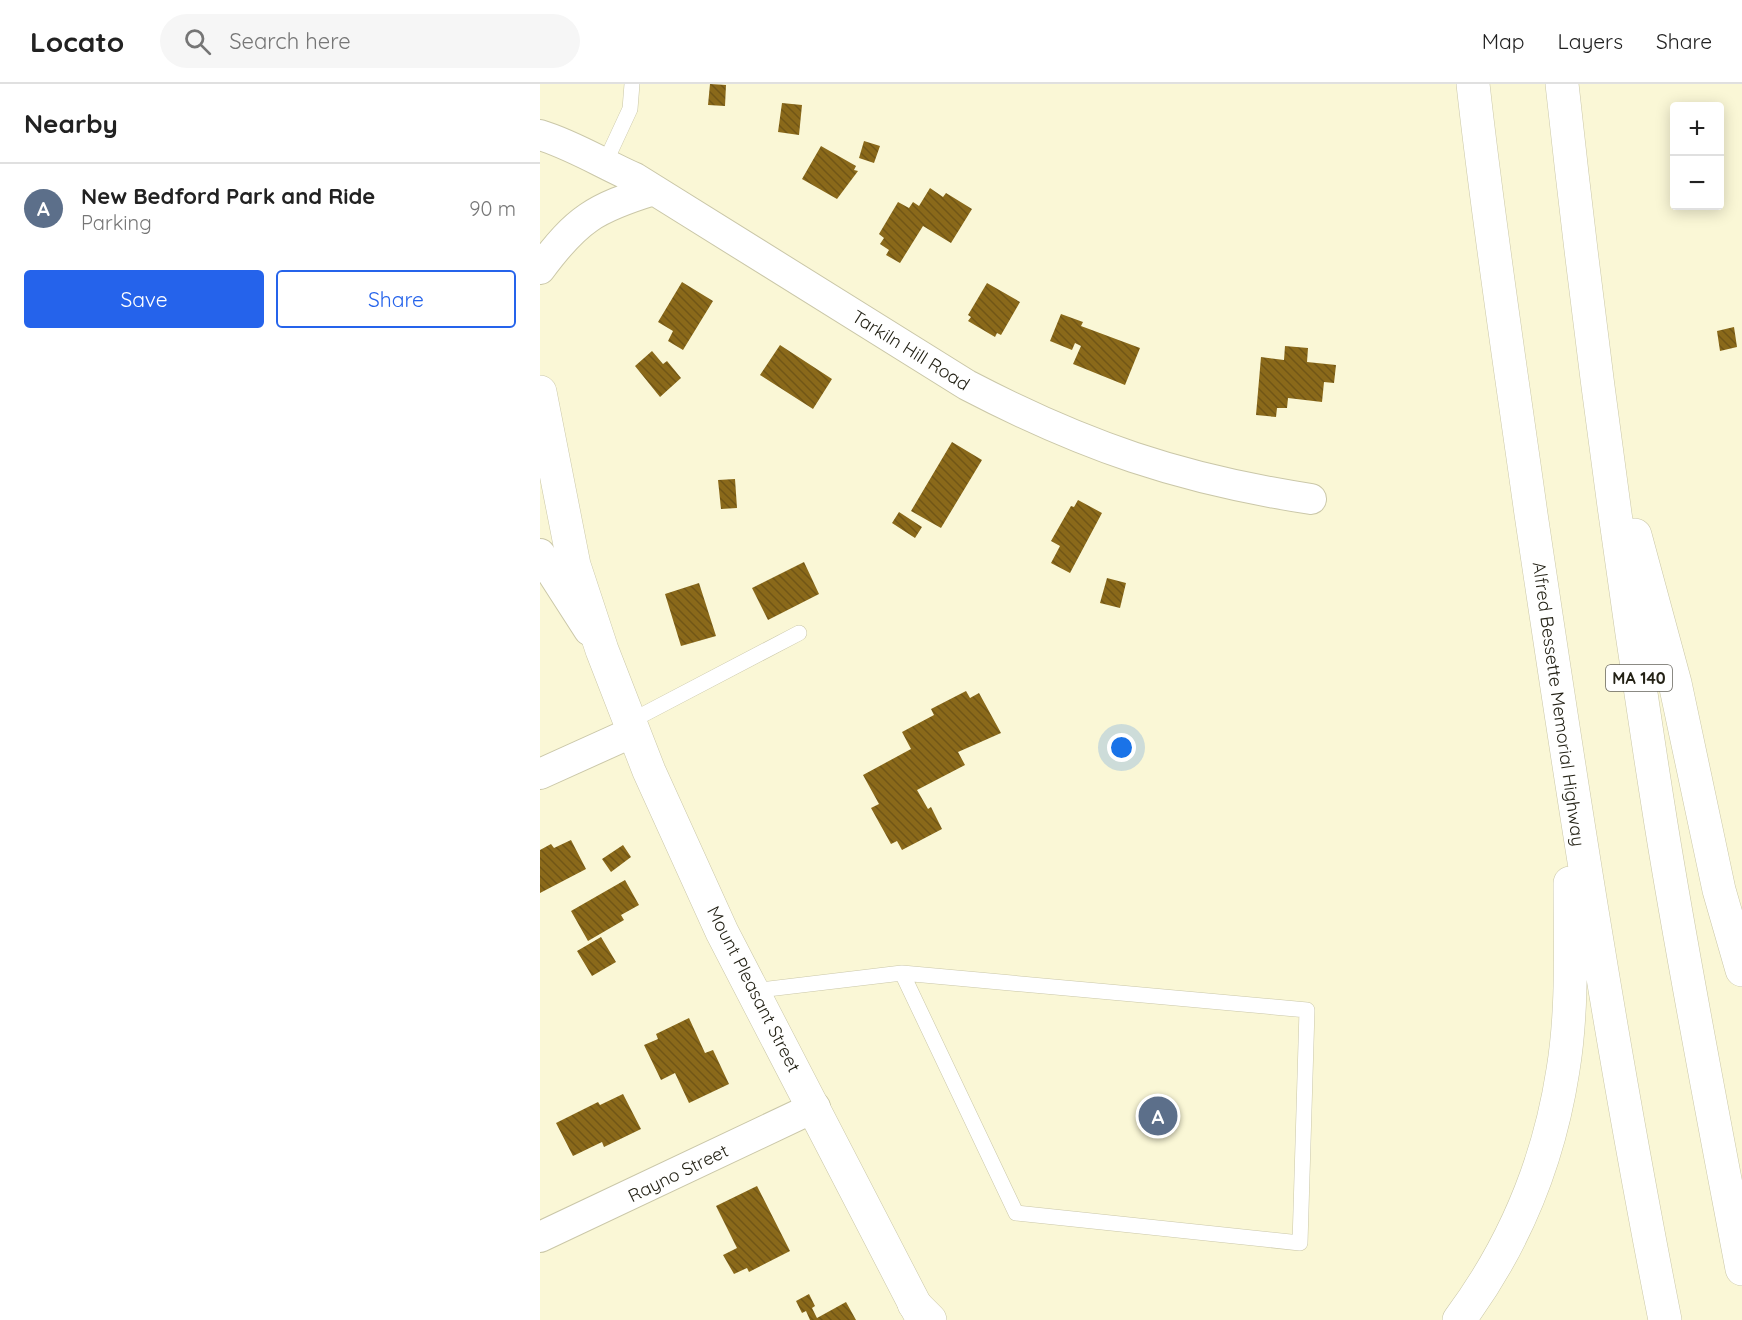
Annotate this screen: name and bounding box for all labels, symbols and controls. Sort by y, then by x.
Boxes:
search box [160,14,580,68]
text: Locato [30,24,124,59]
icon: search [181,25,214,58]
text: Search here [229,27,351,55]
text: Map [1482,28,1525,54]
text: Layers [1558,28,1623,54]
text: Share [1656,28,1712,54]
map controls [1670,102,1724,210]
button: + [1670,102,1724,156]
text: Nearby [24,107,118,140]
button: − [1670,156,1724,210]
text: New Bedford Park and Ride [81,182,375,210]
text: A [37,196,50,221]
text: 90 m [469,196,516,221]
text: Parking [81,210,152,235]
button: Save [24,270,264,328]
button: Share [276,270,516,328]
street label: Tarkiln Hill Road [848,305,974,395]
street label: Alfred Bessette Memorial Highway [1528,560,1590,848]
road number: MA 140 [1606,665,1672,691]
your location [1107,733,1136,762]
street label: Mount Pleasant Street [702,902,806,1076]
pin: A [1138,1094,1178,1138]
street label: Rayno Street [624,1139,732,1207]

